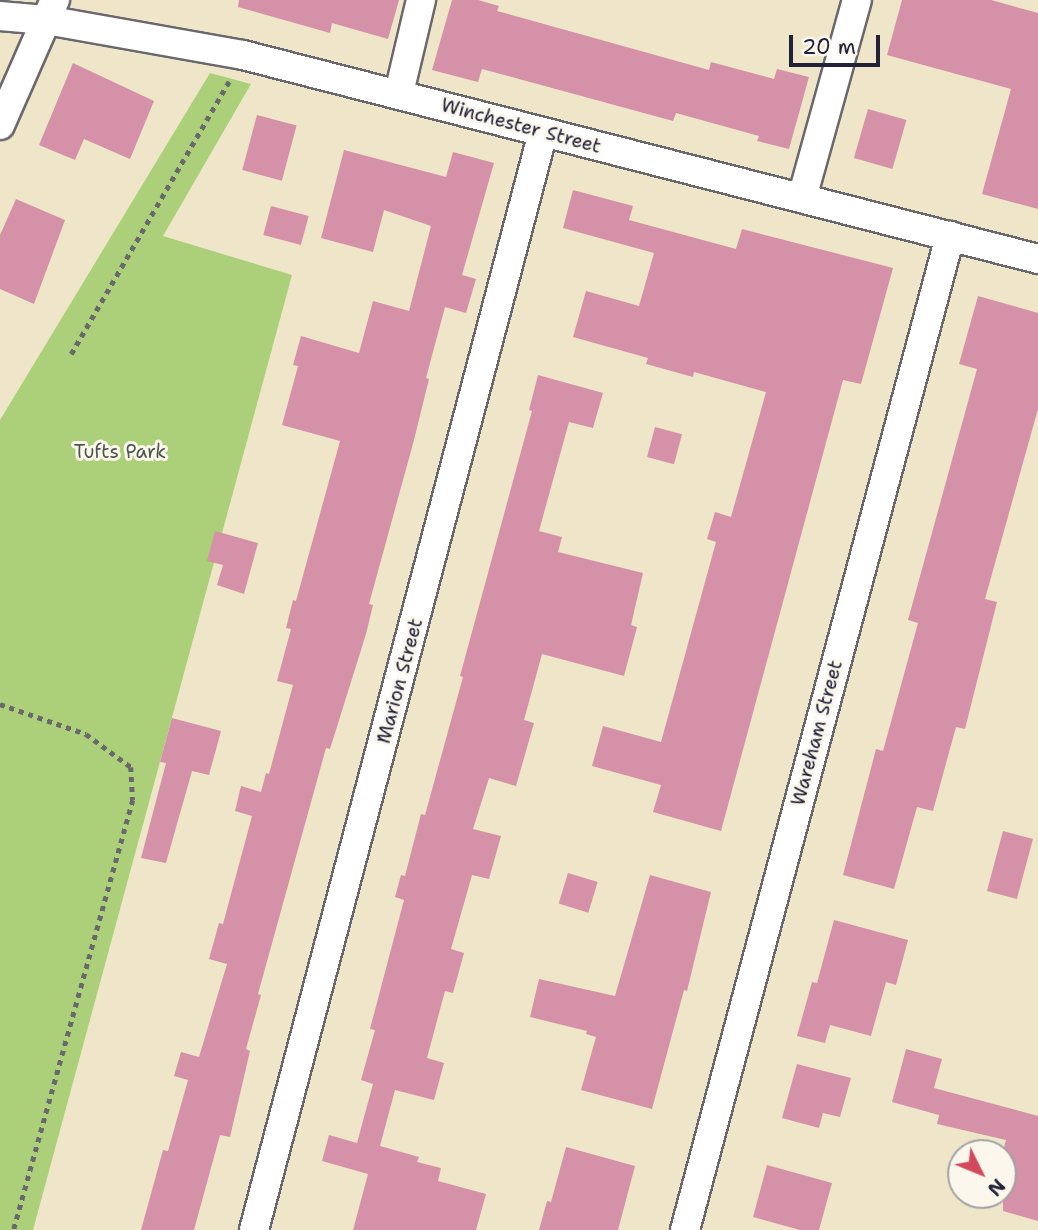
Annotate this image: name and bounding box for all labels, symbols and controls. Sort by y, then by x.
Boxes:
scale bar [793,21,884,65]
text: 20 m [802,33,856,61]
street label: Winchester Street [439,94,603,158]
park label: Tufts Park [74,441,166,463]
street label: Marion Street [372,616,428,746]
street label: Wareham Street [787,658,847,808]
north arrow [947,1139,1017,1209]
text: N [982,1173,1011,1201]

